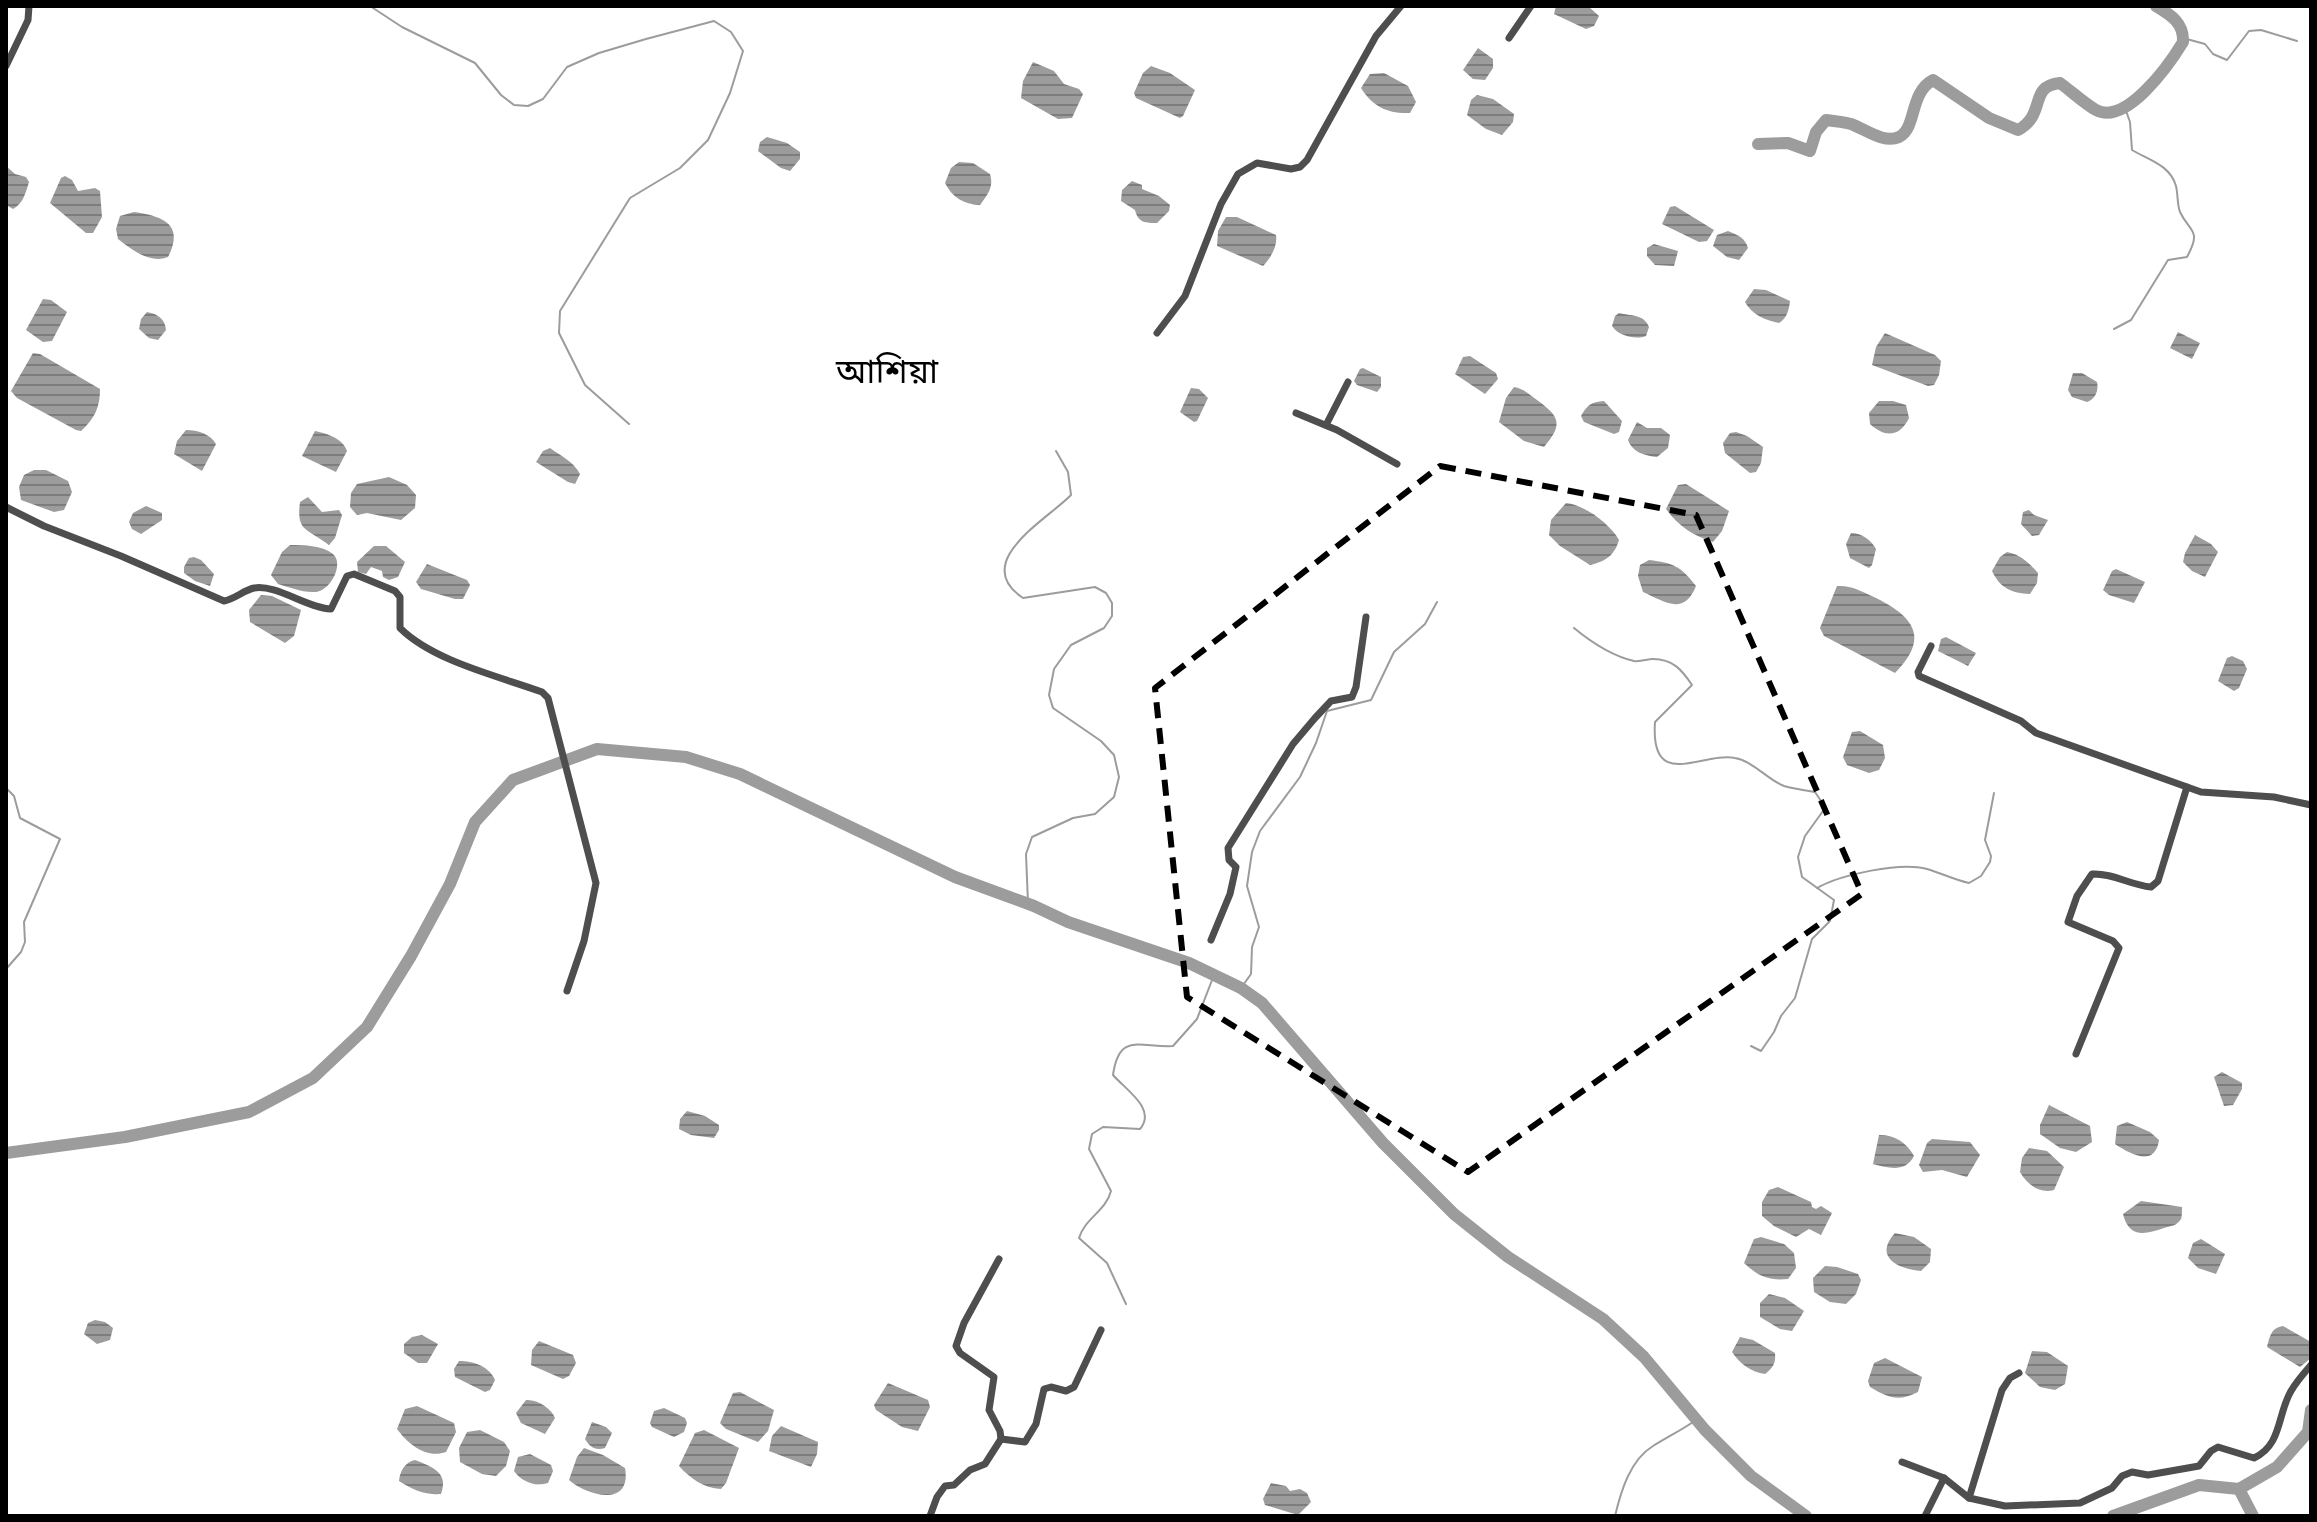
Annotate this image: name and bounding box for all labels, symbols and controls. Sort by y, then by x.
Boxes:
district label: আশিয়া [835,344,939,396]

